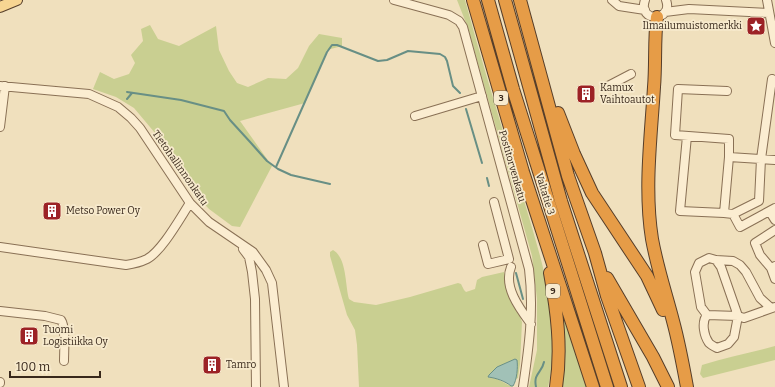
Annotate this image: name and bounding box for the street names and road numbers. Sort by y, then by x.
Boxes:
road number: 3 [494,91,508,105]
street label: Tietohallinnonkatu [150,128,210,208]
street label: Postitorvenkatu [496,129,528,203]
street label: Valtatie 3 [533,172,557,217]
road number: 9 [546,284,560,298]

